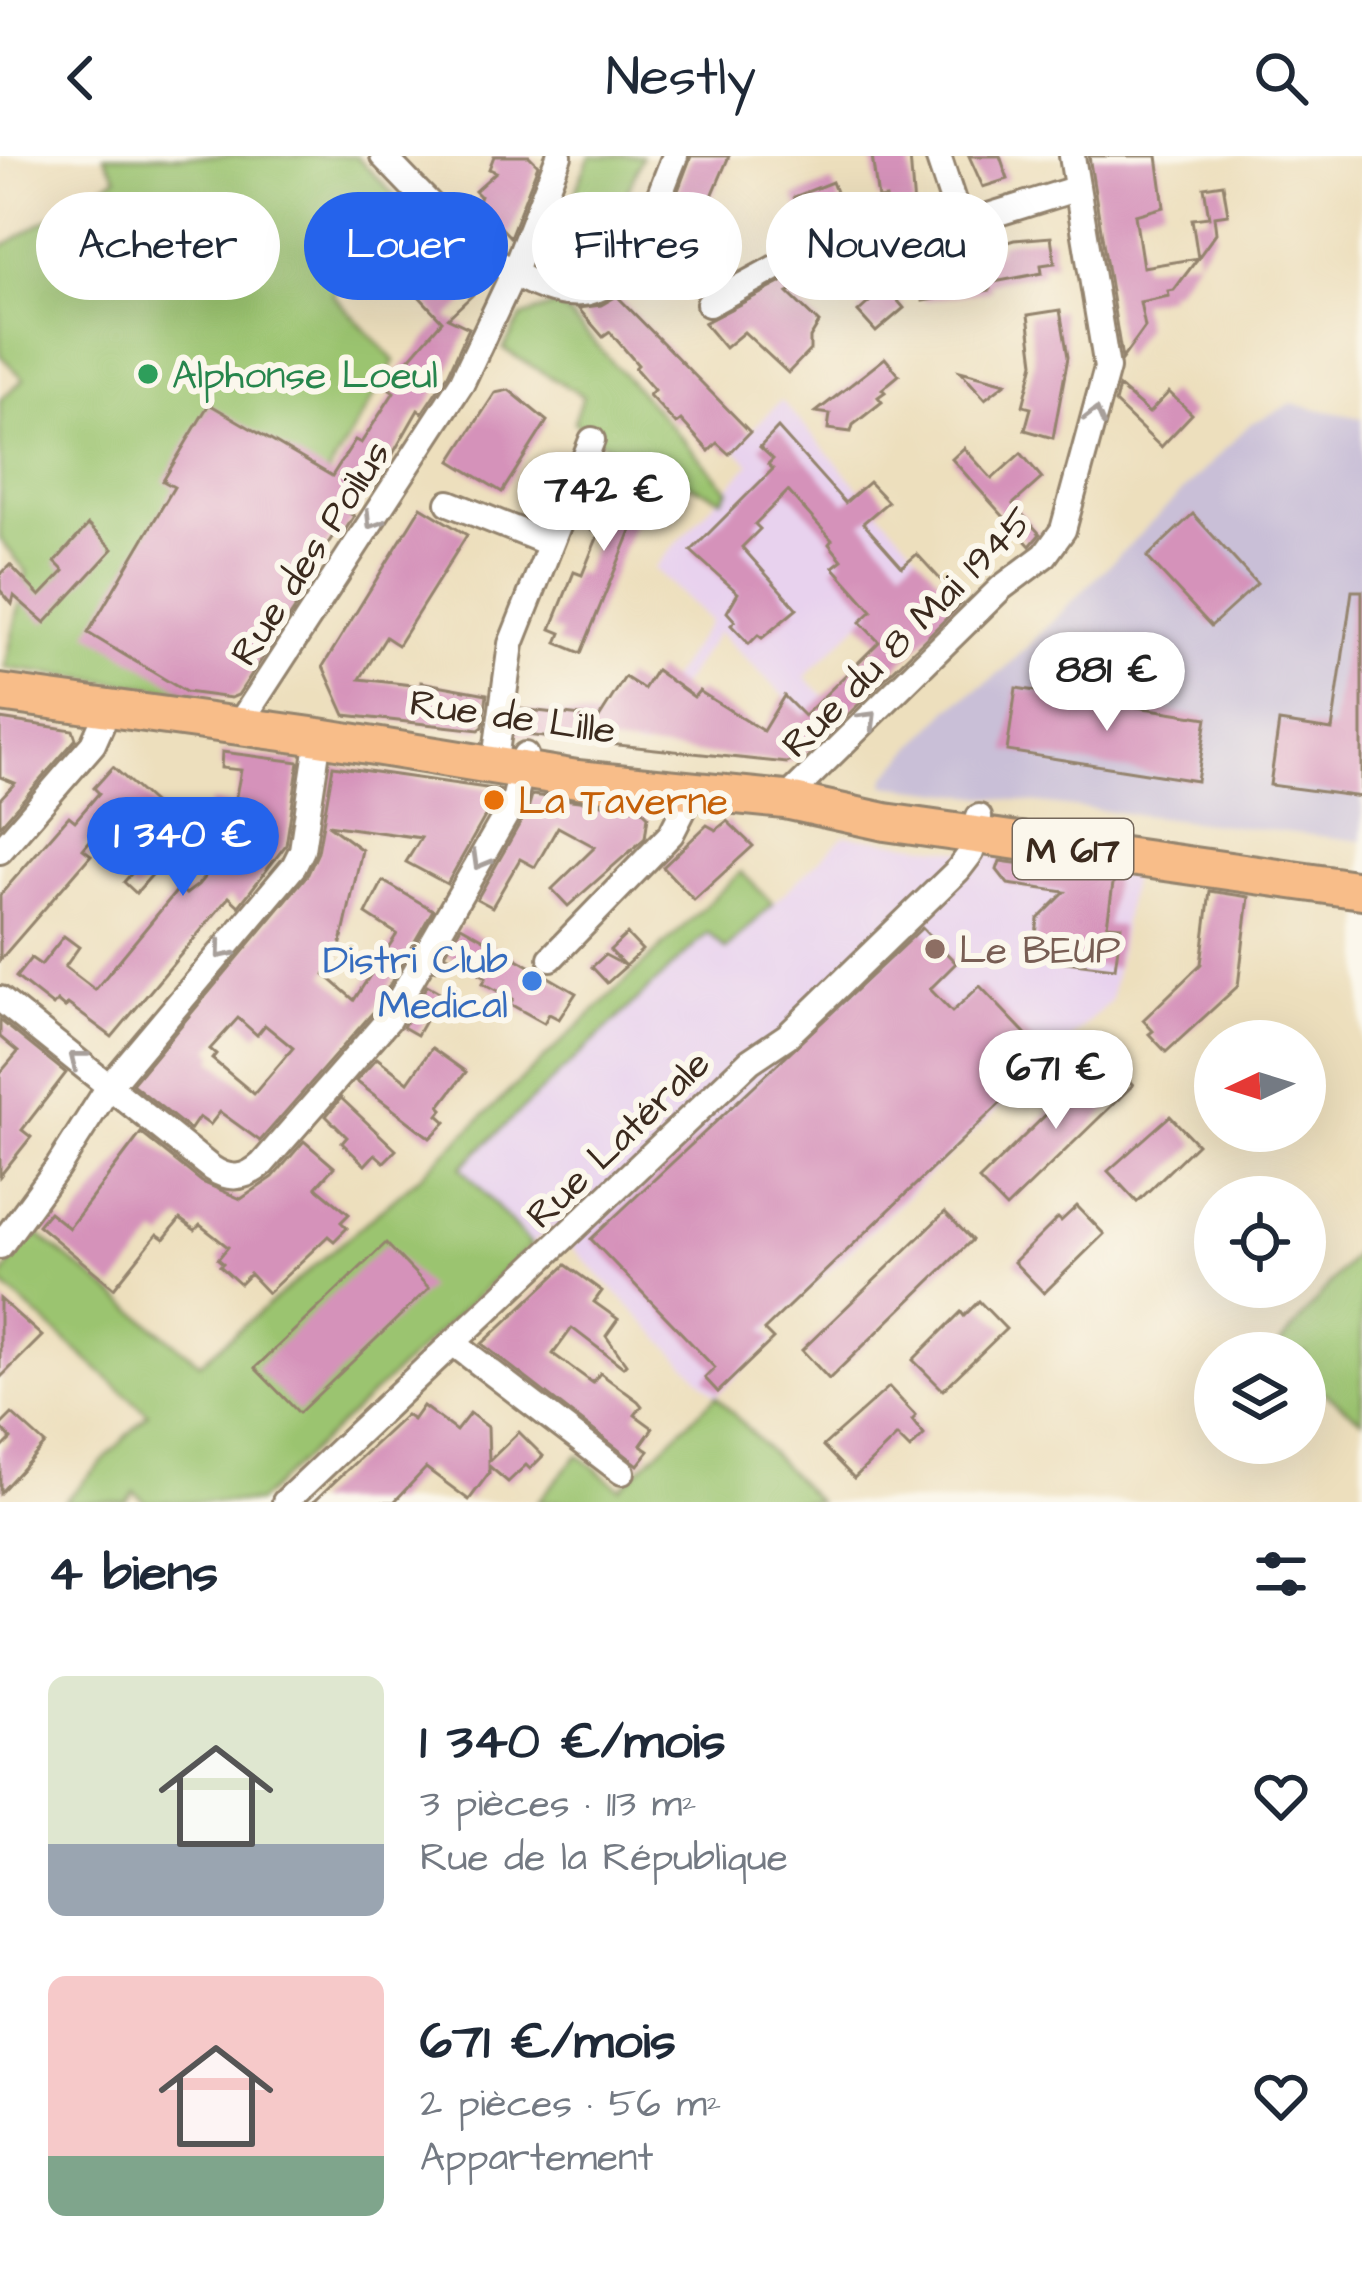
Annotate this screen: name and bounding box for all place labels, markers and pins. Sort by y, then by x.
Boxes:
place label: Alphonse Loeul [172,350,438,404]
marker: Alphonse Loeul [135,361,161,387]
pin: 742 € [520,452,688,554]
pin: 881 € [1023,632,1191,734]
place label: La Taverne [518,776,728,830]
marker: La Taverne [481,787,507,813]
pin: 1 340 € [72,797,294,899]
place label: Le BEUP [959,925,1120,979]
place label: Distri Club Medical [323,935,508,1034]
marker: Le BEUP [922,936,948,962]
marker: Distri Club Medical [519,968,545,994]
pin: 671 € [972,1030,1140,1132]

